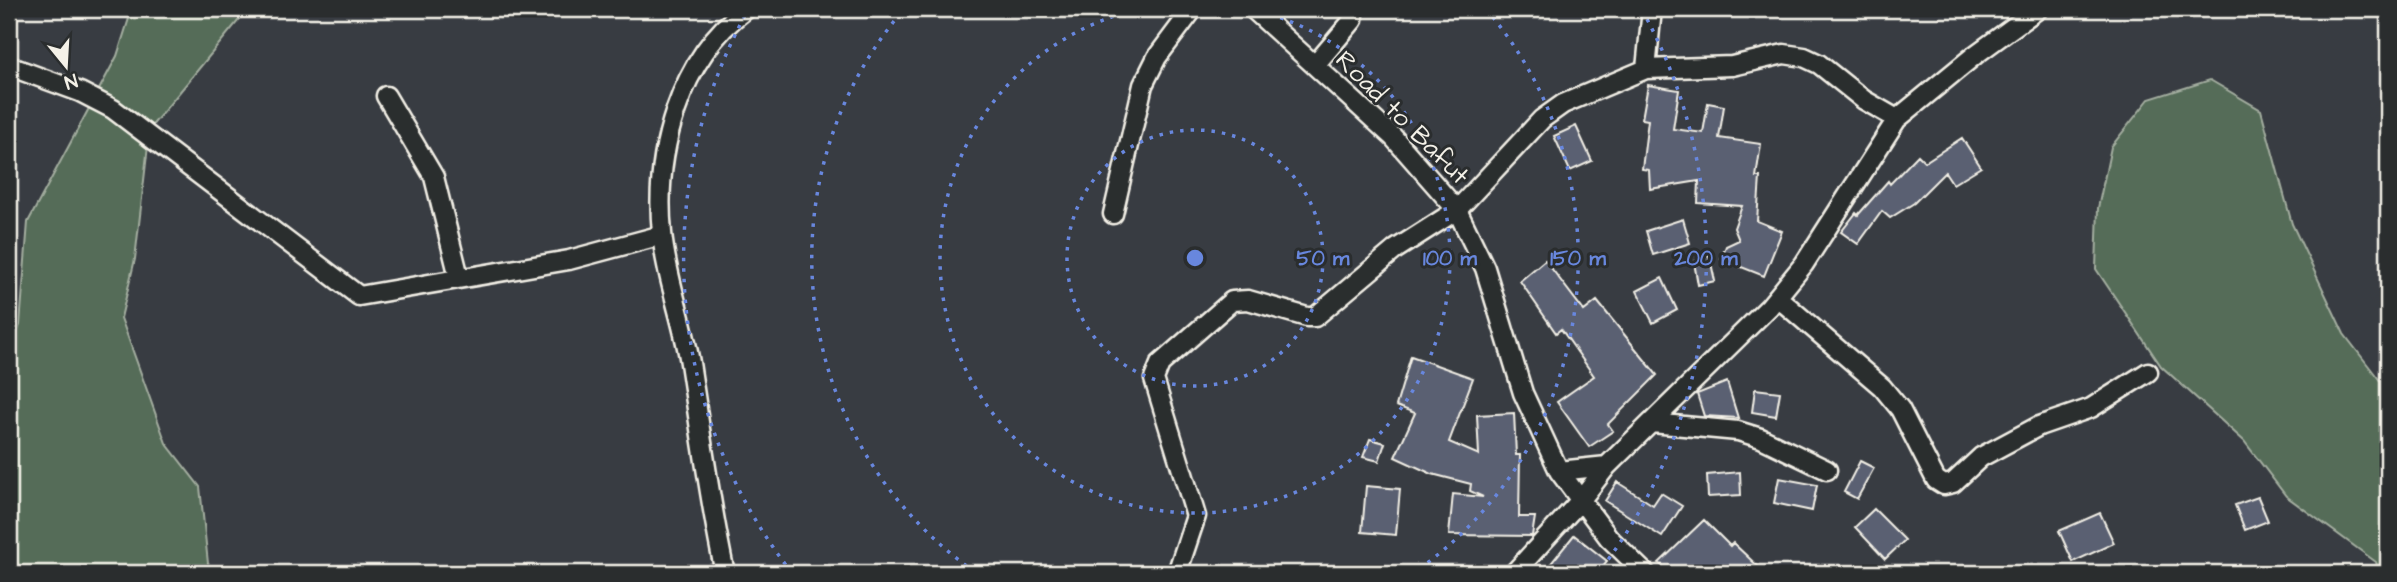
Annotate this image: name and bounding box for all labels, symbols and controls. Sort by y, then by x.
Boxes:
north arrow [32,32,102,102]
street label: Road to Bafut [1327,43,1478,193]
text: N [61,66,81,95]
text: 50 m [1297,244,1350,273]
text: 100 m [1423,244,1478,273]
text: 150 m [1550,244,1606,273]
text: 200 m [1673,244,1738,273]
centre of rings [1183,246,1207,270]

